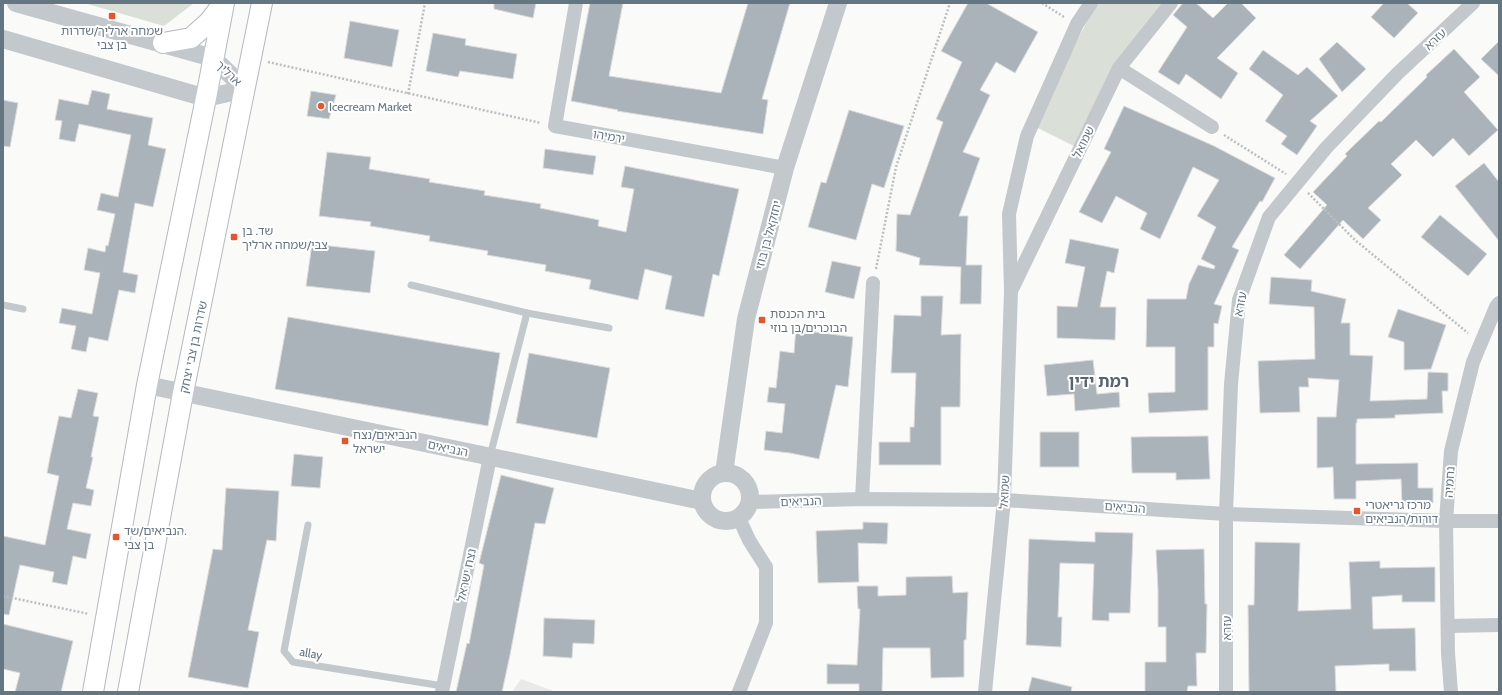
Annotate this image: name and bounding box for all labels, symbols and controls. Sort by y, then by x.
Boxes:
marker: שמחה ארליך/שדרות בן צבי [107,11,117,21]
place label: שמחה ארליך/שדרות בן צבי [61,23,163,52]
street label: עזרא [1421,25,1449,53]
street label: ארליך [213,57,245,89]
place label: Icecream Market [329,99,412,114]
marker: Icecream Market [316,101,326,111]
street label: שמואל [1069,123,1097,161]
street label: ירמיהו [592,126,626,146]
street label: יחזקאל בן בוזי [752,199,784,271]
place label: שד. בן צבי/שמחה ארליך [242,223,328,252]
marker: שד. בן צבי/שמחה ארליך [229,232,239,242]
street label: עזרא [1230,290,1250,318]
street label: שדרות בן צבי יצחק [176,299,210,395]
place label: בית הכנסת הבוכרים/בן בוזי [770,306,847,335]
marker: בית הכנסת הבוכרים/בן בוזי [757,315,767,325]
district label: רמת ידין [1069,372,1129,391]
place label: הנביאים/נצח ישראל [353,427,417,456]
marker: הנביאים/נצח ישראל [340,436,350,446]
street label: הנביאים [426,436,470,460]
street label: נחמיה [1440,466,1458,498]
street label: שמואל [996,475,1012,509]
street label: הנביאים [780,493,822,509]
place label: מרכז גריאטרי דורות/הנביאים [1365,497,1439,526]
street label: הנביאים [1104,498,1146,516]
marker: מרכז גריאטרי דורות/הנביאים [1352,506,1362,516]
place label: הנביאים/שד. בן צבי [124,523,187,552]
marker: הנביאים/שד. בן צבי [111,532,121,542]
street label: נצח ישראל [453,547,479,603]
street label: עזרא [1219,616,1234,640]
street label: allay [298,644,324,662]

